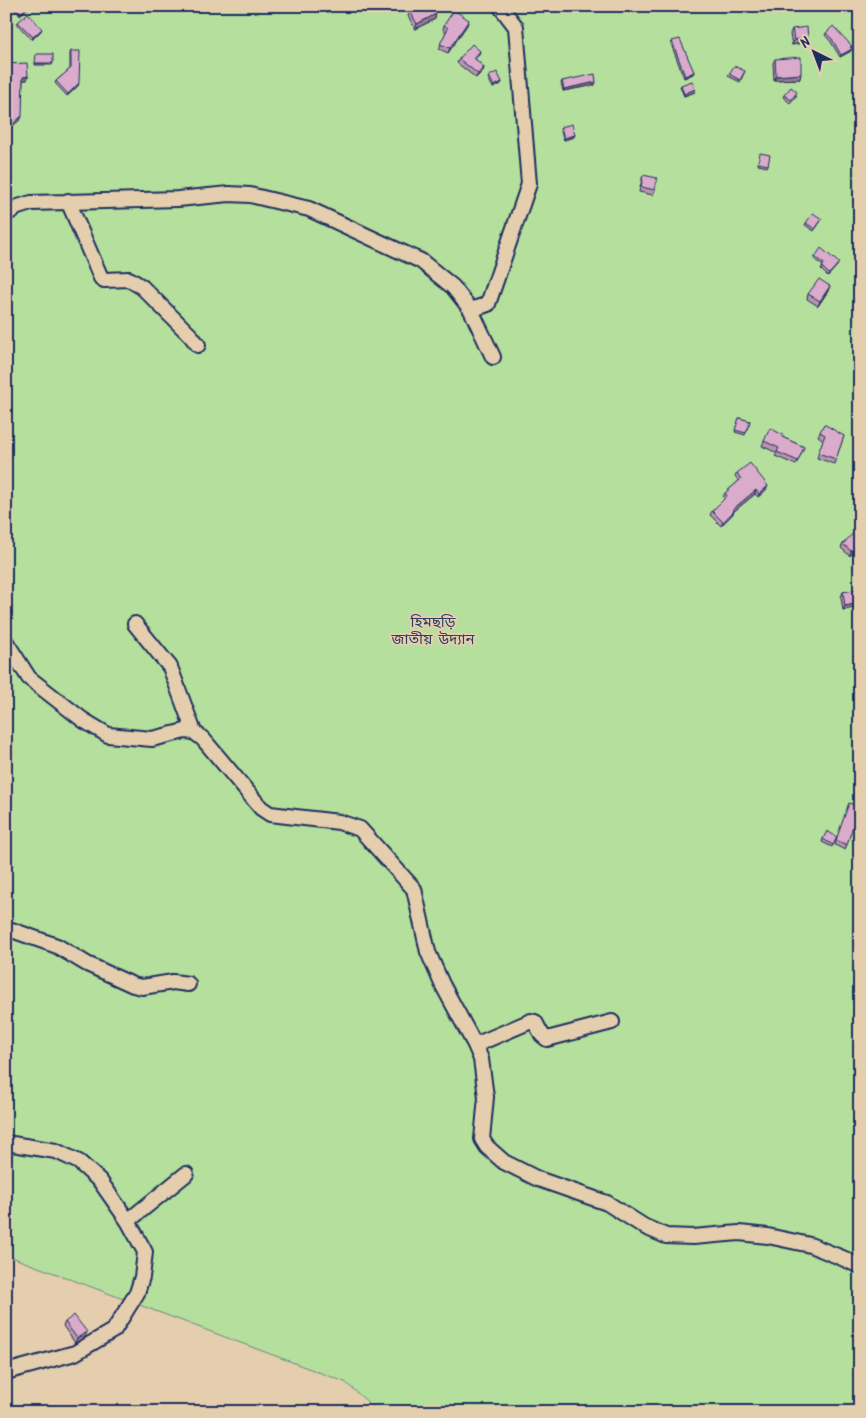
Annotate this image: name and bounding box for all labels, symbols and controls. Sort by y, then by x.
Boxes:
north arrow [788,28,838,78]
text: N [795,32,817,54]
park label: হিমছড়ি জাতীয় উদ্যান [391,611,475,652]

